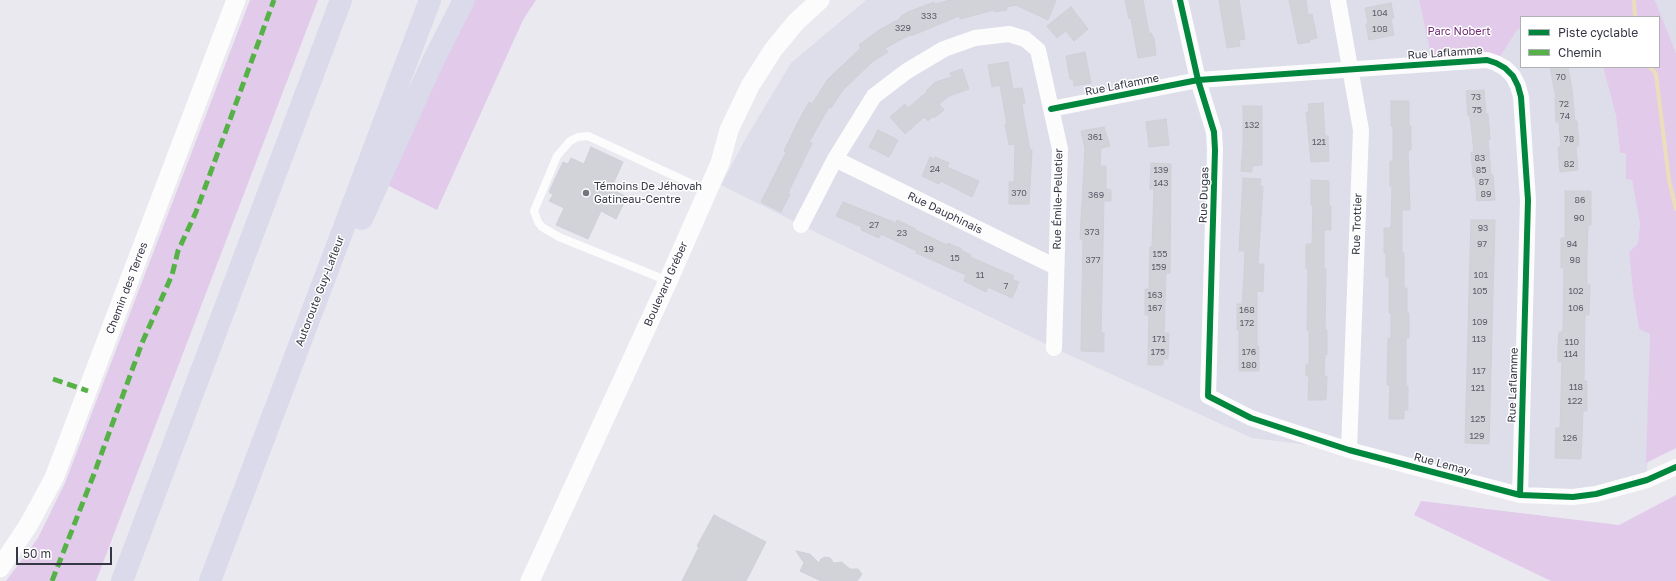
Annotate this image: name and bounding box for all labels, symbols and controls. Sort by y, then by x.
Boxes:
house number: 104 [1372,8,1388,18]
house number: 333 [921,11,937,21]
legend [1520,16,1660,68]
house number: 329 [895,23,911,33]
house number: 108 [1372,24,1388,34]
park label: Parc Nobert [1427,25,1491,39]
text: Piste cyclable [1558,25,1638,40]
street label: Rue Laflamme [1407,44,1483,62]
text: Chemin [1558,45,1602,60]
street label: Rue Laflamme [1084,71,1160,99]
house number: 70 [1556,72,1566,82]
house number: 73 [1471,92,1481,102]
house number: 72 [1559,99,1569,109]
house number: 75 [1472,105,1482,115]
house number: 74 [1560,111,1570,121]
house number: 132 [1245,120,1259,130]
house number: 361 [1087,132,1103,142]
house number: 78 [1564,134,1574,144]
house number: 121 [1312,137,1326,147]
street label: Rue Émile-Pelletier [1051,148,1065,250]
house number: 83 [1475,153,1485,163]
house number: 82 [1564,159,1574,169]
house number: 24 [930,164,940,174]
house number: 139 [1153,165,1169,175]
house number: 85 [1476,165,1486,175]
street label: Rue Dugas [1196,167,1212,223]
house number: 87 [1479,177,1489,187]
house number: 143 [1153,178,1169,188]
place label: Témoins De Jéhovah Gatineau-Centre [594,180,702,206]
marker: Témoins De Jéhovah Gatineau-Centre [581,188,591,198]
house number: 370 [1011,188,1027,198]
street label: Rue Dauphinais [905,189,985,237]
house number: 89 [1481,189,1491,199]
house number: 369 [1088,190,1104,200]
street label: Rue Trottier [1349,193,1365,255]
house number: 86 [1575,195,1585,205]
house number: 90 [1573,213,1585,223]
house number: 27 [869,220,879,230]
house number: 93 [1478,223,1488,233]
house number: 373 [1084,227,1100,237]
house number: 23 [897,228,907,238]
street label: Autoroute Guy-Lafleur [293,234,347,348]
street label: Boulevard Gréber [641,239,691,329]
house number: 97 [1477,239,1487,249]
house number: 94 [1567,239,1577,249]
street label: Chemin des Terres [103,240,151,336]
house number: 19 [924,244,934,254]
house number: 155 [1153,249,1167,259]
house number: 15 [950,253,960,263]
house number: 377 [1086,255,1100,265]
house number: 98 [1570,255,1580,265]
house number: 159 [1151,262,1167,272]
house number: 11 [976,270,984,280]
house number: 101 [1474,270,1488,280]
house number: 7 [1004,281,1008,291]
house number: 105 [1472,286,1488,296]
house number: 102 [1568,286,1584,296]
house number: 163 [1147,290,1163,300]
house number: 167 [1148,303,1162,313]
house number: 106 [1568,303,1584,313]
house number: 168 [1239,305,1255,315]
house number: 109 [1472,317,1488,327]
house number: 172 [1240,318,1254,328]
house number: 171 [1152,334,1166,344]
house number: 113 [1472,334,1486,344]
house number: 110 [1565,337,1579,347]
house number: 175 [1151,347,1165,357]
house number: 176 [1242,347,1256,357]
street label: Rue Laflamme [1505,347,1521,423]
house number: 114 [1564,349,1578,359]
house number: 180 [1241,360,1257,370]
house number: 117 [1472,366,1486,376]
house number: 118 [1569,382,1583,392]
house number: 121 [1471,383,1485,393]
house number: 122 [1568,396,1582,406]
house number: 125 [1471,414,1485,424]
house number: 129 [1469,431,1485,441]
house number: 126 [1562,433,1578,443]
street label: Rue Lemay [1413,450,1471,478]
scale bar [18,539,114,565]
text: 50 m [23,546,51,561]

